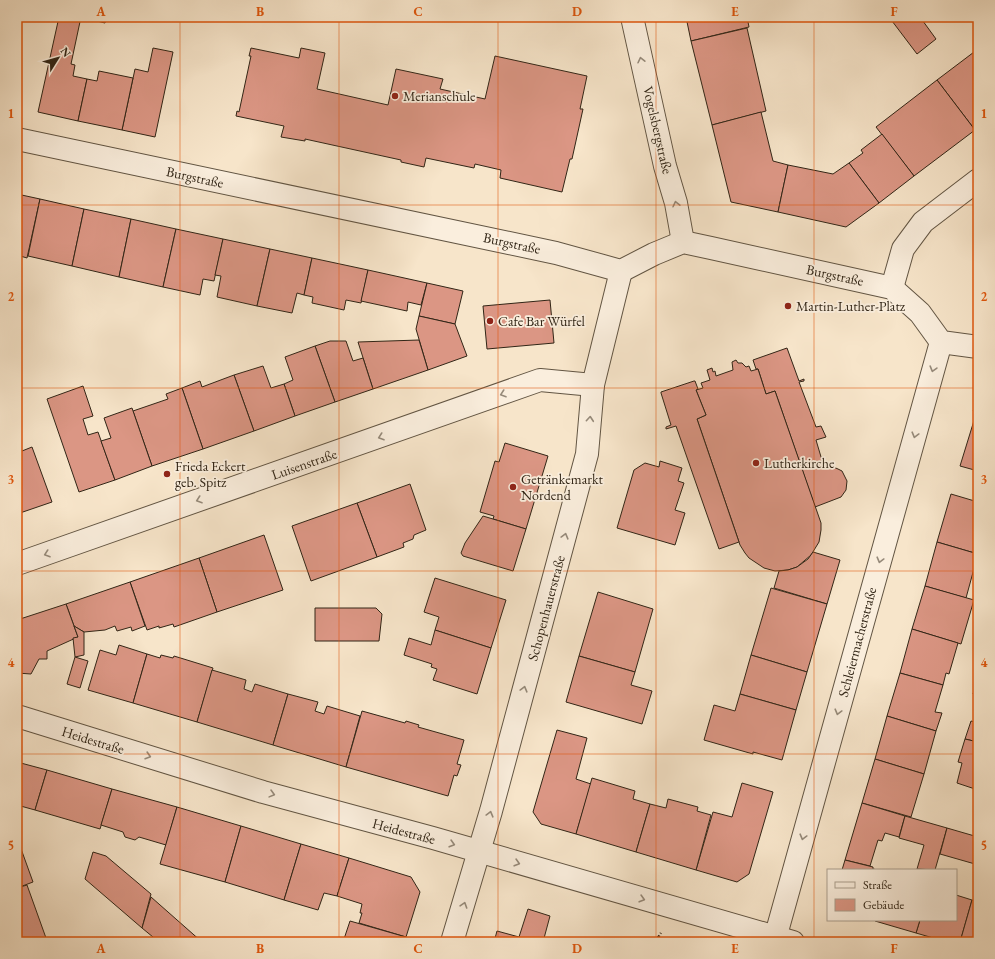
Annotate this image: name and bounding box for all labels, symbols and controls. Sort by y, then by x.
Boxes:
text: A [95,3,106,20]
text: B [256,3,264,20]
text: C [413,3,423,20]
text: D [572,3,582,20]
text: E [731,3,739,20]
text: F [890,3,898,20]
north arrow [38,38,78,78]
text: N [58,44,74,60]
one-way arrow [638,57,646,63]
street label: Vogelsbergstraße [639,84,677,176]
place label: Merianschule [403,87,476,105]
marker: Merianschule [390,91,400,101]
text: 1 [8,105,15,122]
text: 1 [981,105,988,122]
street label: Burgstraße [165,162,226,192]
one-way arrow [672,201,680,207]
street label: Burgstraße [482,228,543,258]
street label: Burgstraße [805,260,866,290]
text: 2 [8,288,15,305]
text: 2 [981,288,988,305]
place label: Martin-Luther-Platz [796,297,906,315]
marker: Martin-Luther-Platz [783,301,793,311]
place label: Cafe Bar Würfel [498,312,586,330]
marker: Cafe Bar Würfel [485,316,495,326]
one-way arrow [929,366,938,373]
one-way arrow [500,389,507,397]
one-way arrow [586,416,595,423]
one-way arrow [911,431,920,438]
one-way arrow [377,432,384,440]
street label: Luisenstraße [269,444,340,484]
place label: Lutherkirche [764,454,835,472]
place label: Frieda Eckert geb. Spitz [175,457,246,491]
marker: Lutherkirche [751,458,761,468]
marker: Frieda Eckert geb. Spitz [162,469,172,479]
place label: Getränkemarkt Nordend [521,470,603,504]
text: 3 [8,471,15,488]
text: 3 [981,471,988,488]
marker: Getränkemarkt Nordend [508,482,518,492]
one-way arrow [195,496,202,504]
one-way arrow [560,533,569,540]
one-way arrow [44,549,51,557]
street label: Schopenhauerstraße [523,553,569,663]
one-way arrow [876,556,885,563]
street label: Schleiermacherstraße [834,585,880,699]
text: 4 [8,654,15,671]
text: 4 [981,654,988,671]
one-way arrow [519,685,528,692]
one-way arrow [834,708,843,715]
street label: Heidestraße [60,722,127,758]
one-way arrow [144,752,151,760]
one-way arrow [269,789,276,798]
one-way arrow [485,811,494,818]
street label: Heidestraße [371,814,438,848]
one-way arrow [799,834,808,841]
text: 5 [8,837,14,854]
text: 5 [981,837,987,854]
one-way arrow [448,839,455,848]
one-way arrow [514,858,521,867]
legend [827,869,957,921]
text: Straße [863,877,892,893]
one-way arrow [638,894,645,903]
text: Gebäude [863,897,905,913]
one-way arrow [459,902,467,909]
text: A [95,940,106,957]
text: B [256,940,264,957]
text: C [413,940,423,957]
text: D [572,940,582,957]
text: E [731,940,739,957]
text: F [890,940,898,957]

